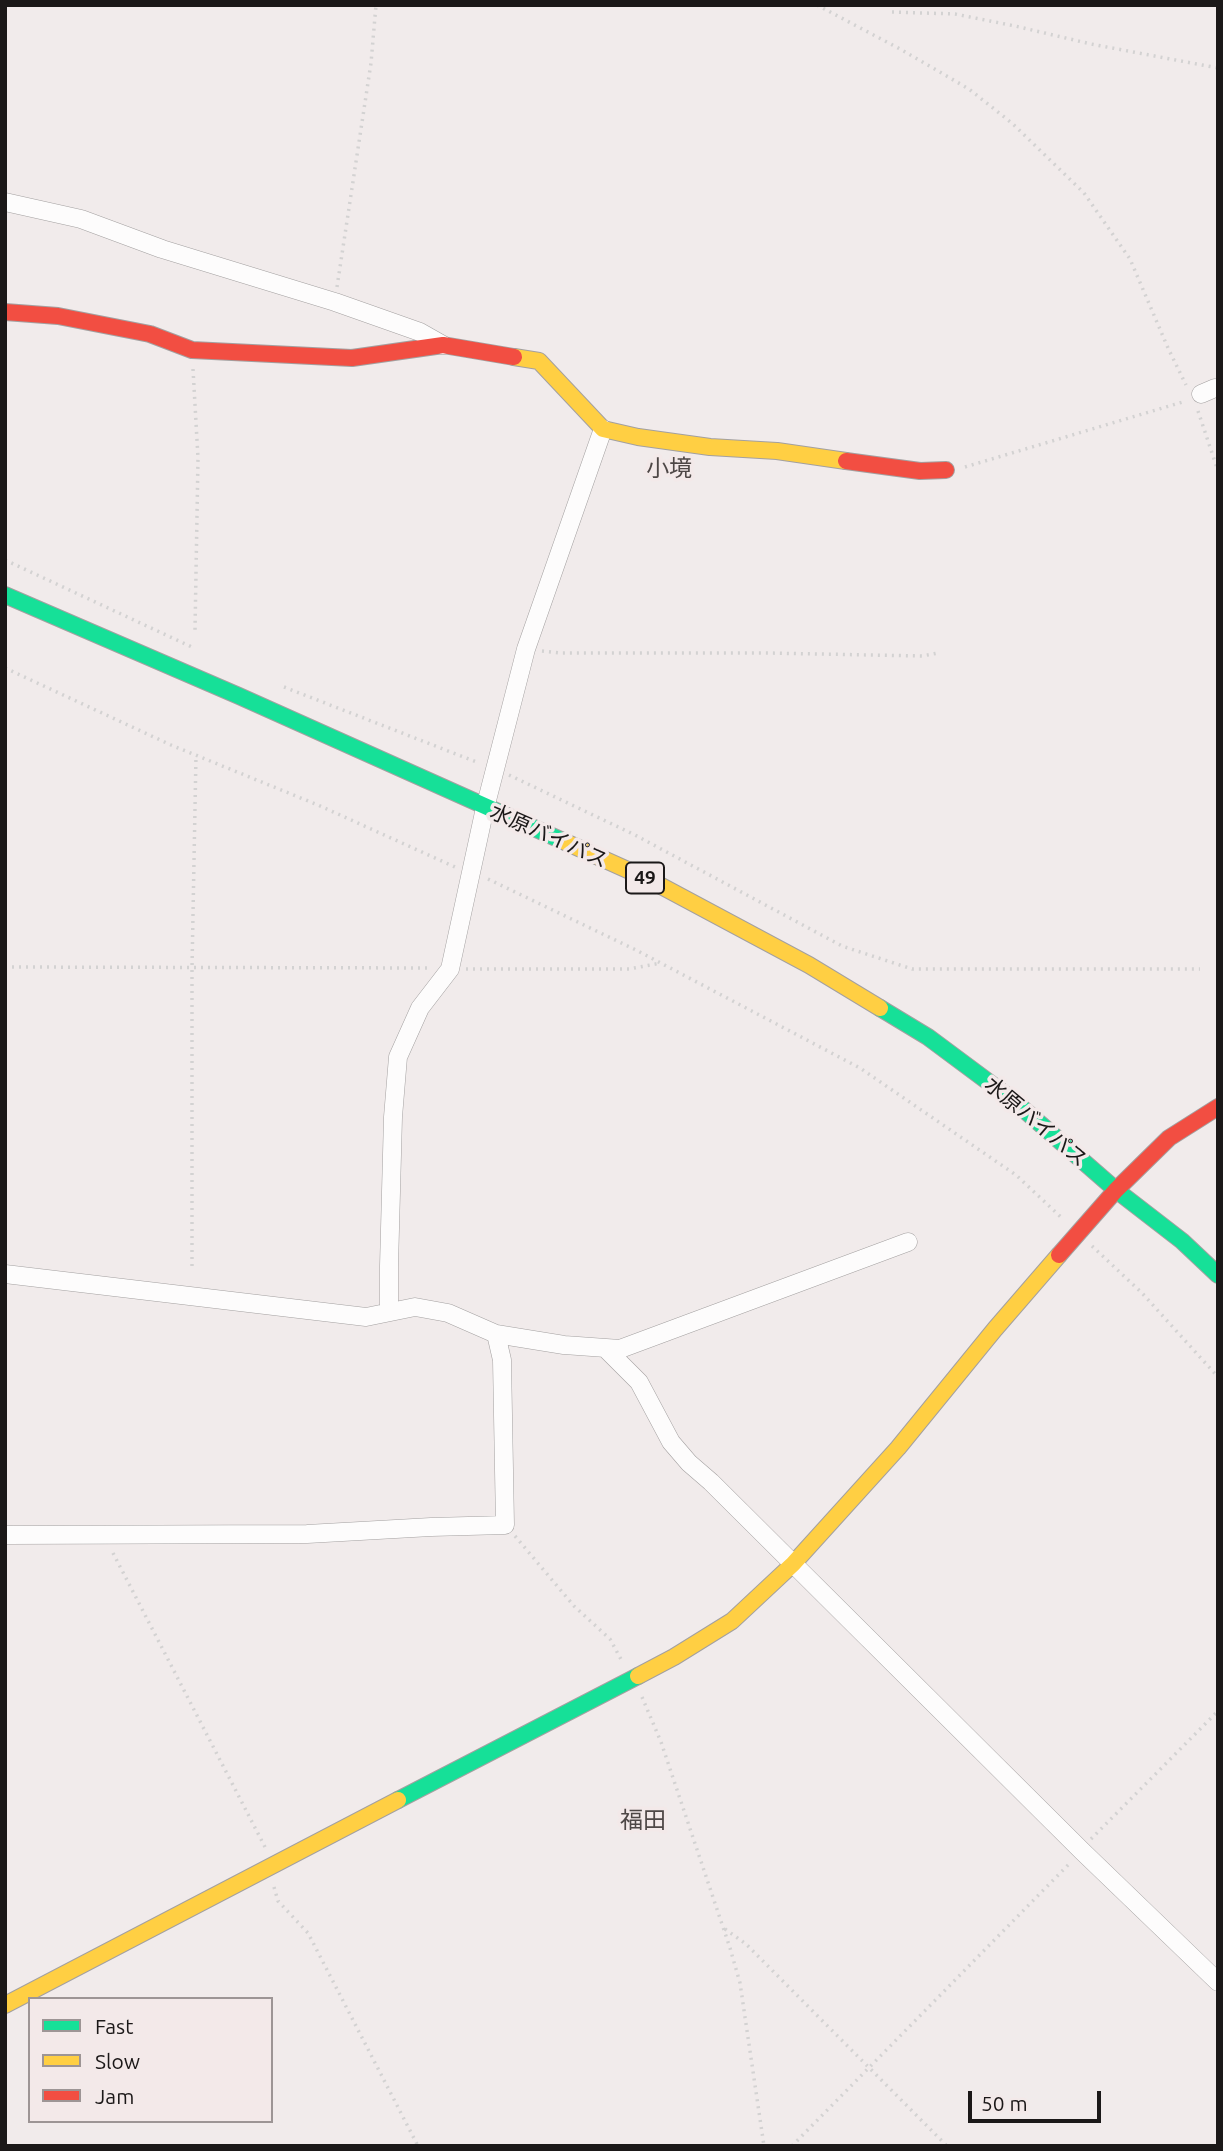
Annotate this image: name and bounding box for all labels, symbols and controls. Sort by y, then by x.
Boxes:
district label: 小境 [646,454,692,482]
street label: 水原バイパス [486,799,612,873]
road number: 49 [626,862,664,894]
street label: 水原バイパス [980,1072,1092,1172]
district label: 福田 [620,1806,666,1834]
legend [28,1997,273,2123]
text: Fast [95,2014,133,2038]
text: Slow [95,2049,140,2073]
scale bar [971,2078,1104,2122]
text: Jam [95,2084,134,2108]
text: 50 m [981,2091,1028,2115]

